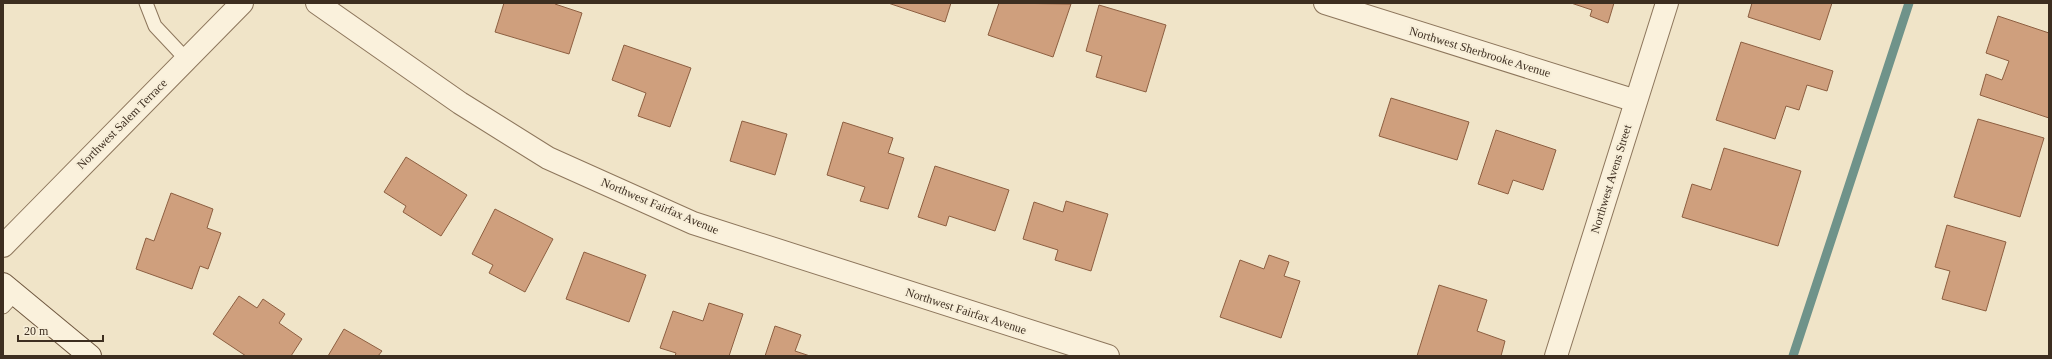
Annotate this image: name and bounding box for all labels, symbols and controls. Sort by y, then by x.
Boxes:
street label: Northwest Sherbrooke Avenue [1408,24,1552,80]
street label: Northwest Salem Terrace [74,76,170,172]
street label: Northwest Avens Street [1588,122,1634,235]
street label: Northwest Fairfax Avenue [599,175,721,237]
street label: Northwest Fairfax Avenue [904,285,1028,337]
scale bar [18,317,103,343]
text: 20 m [24,324,49,338]

